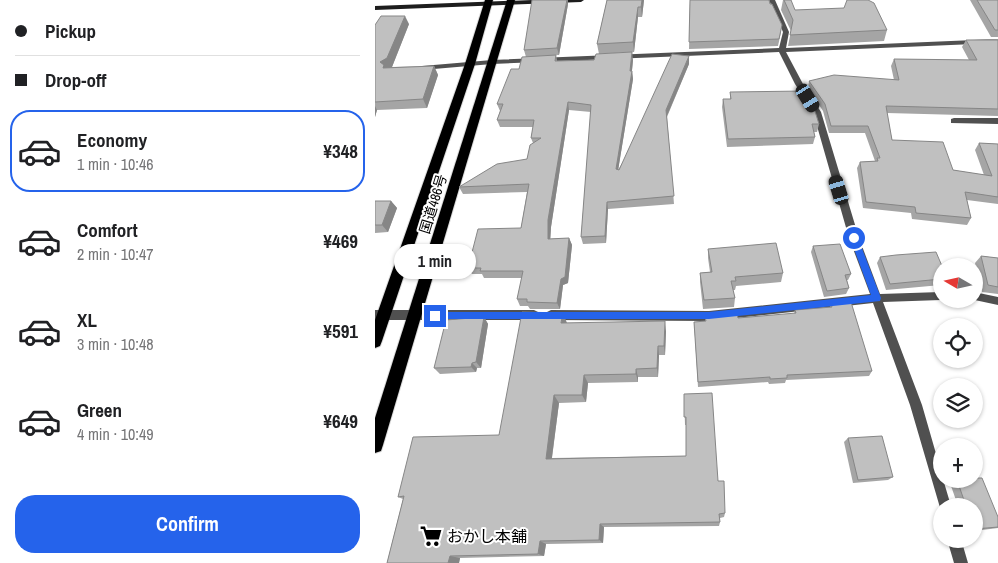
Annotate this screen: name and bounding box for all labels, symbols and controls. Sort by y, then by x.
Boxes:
text: Pickup [45,18,96,44]
text: Drop-off [45,67,106,93]
car [793,81,822,115]
text: Economy [77,127,147,153]
icon: car [17,129,62,174]
text: ¥348 [323,138,358,164]
text: 1 min · 10:46 [77,153,154,175]
street label: 国道486号 [415,172,451,236]
car [827,173,850,207]
text: Comfort [77,217,138,243]
icon: car [17,219,62,264]
route start [843,227,865,249]
text: ¥469 [323,228,358,254]
text: 2 min · 10:47 [77,243,154,265]
callout: 1 min [394,244,476,278]
text: 1 min [418,250,452,272]
north arrow [933,258,983,308]
map controls [933,258,983,548]
route end [424,305,446,327]
text: XL [77,307,97,333]
icon: car [17,309,62,354]
text: ¥591 [323,318,358,344]
button: locate [933,318,983,368]
text: 3 min · 10:48 [77,333,154,355]
button: layers [933,378,983,428]
text: Green [77,397,122,423]
icon: car [17,399,62,444]
text: ¥649 [323,408,358,434]
text: 4 min · 10:49 [77,423,154,445]
button: + [933,438,983,488]
button: Confirm [15,495,360,553]
button: − [933,498,983,548]
supermarket icon: おかし本舗 [418,523,444,549]
place label: おかし本舗 [447,525,527,547]

